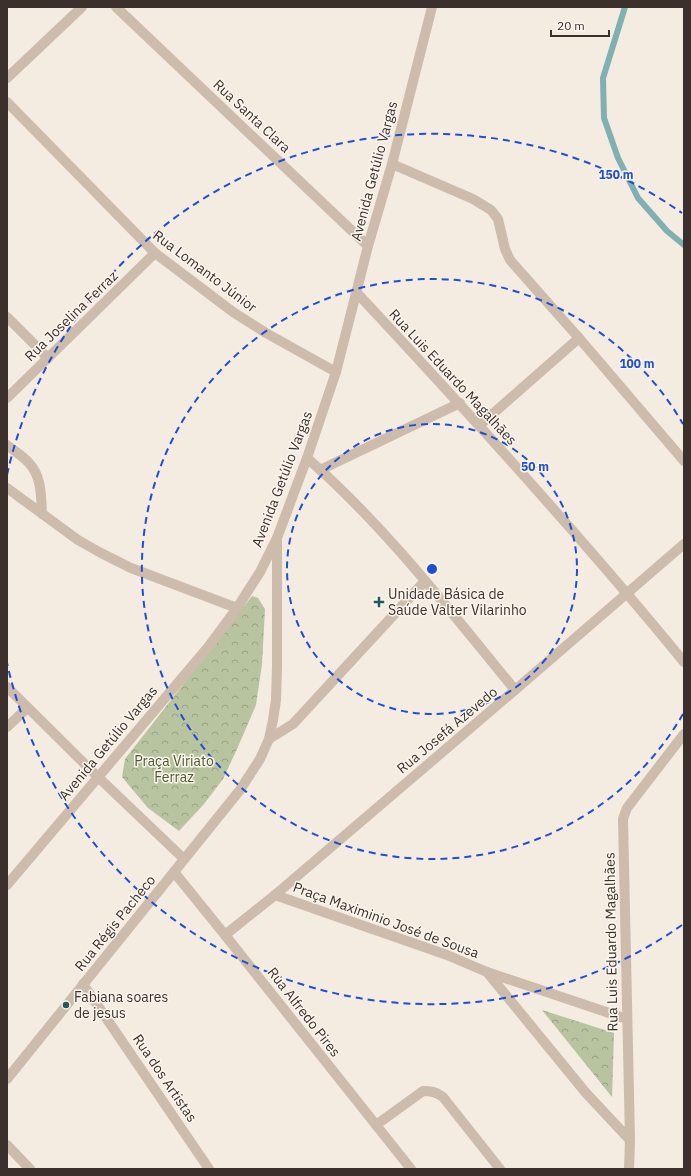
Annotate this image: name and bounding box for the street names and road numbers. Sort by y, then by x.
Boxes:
street label: Rua Santa Clara [209,75,295,157]
street label: Avenida Getúlio Vargas [347,99,401,243]
street label: Rua Lomanto Júnior [149,226,261,316]
street label: Rua Joselina Ferraz [21,267,122,365]
street label: Rua Luis Eduardo Magalhães [385,305,521,449]
street label: Avenida Getúlio Vargas [248,408,316,550]
street label: Avenida Getúlio Vargas [55,682,161,804]
street label: Rua Josefá Azevedo [393,683,501,777]
street label: Rua Luis Eduardo Magalhães [600,852,622,1032]
street label: Rua Régis Pacheco [71,871,159,975]
street label: Praça Maximinio José de Sousa [291,878,482,962]
street label: Rua Alfredo Pires [263,964,345,1060]
street label: Rua dos Artistas [129,1031,201,1126]

